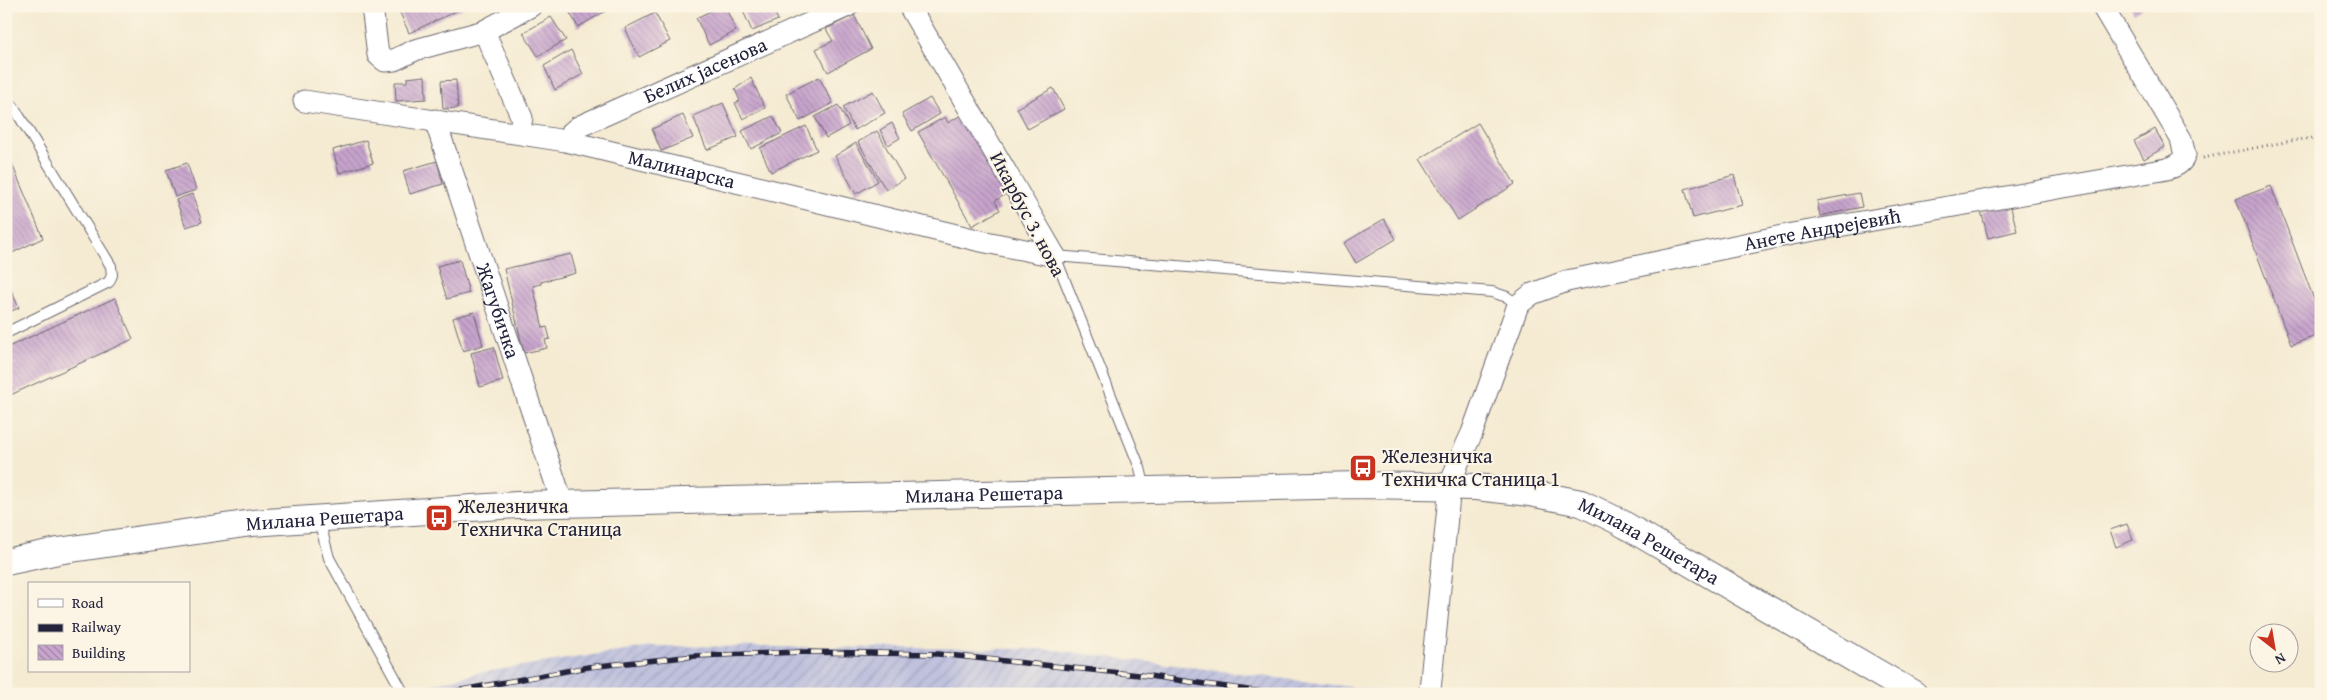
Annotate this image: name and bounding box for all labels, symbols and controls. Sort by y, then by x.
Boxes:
street label: Белих јасенова [639,29,772,110]
street label: Малинарска [625,142,739,195]
street label: Икарбус 3. нова [983,146,1074,282]
street label: Анете Андрејевић [1741,200,1903,258]
street label: Жагубичка [469,258,528,362]
place label: Железничка Техничка Станица 1 [1381,441,1560,493]
bus stop icon: Железничка Техничка Станица 1 [1348,453,1378,483]
street label: Милана Решетара [905,477,1064,510]
street label: Милана Решетара [1574,489,1726,592]
place label: Железничка Техничка Станица [457,491,622,543]
street label: Милана Решетара [245,498,405,537]
bus stop icon: Железничка Техничка Станица [424,503,454,533]
legend [28,582,190,672]
text: Road [72,592,103,613]
text: Railway [72,616,122,637]
north arrow [2250,622,2300,672]
text: Building [72,642,126,663]
text: N [2271,648,2290,670]

